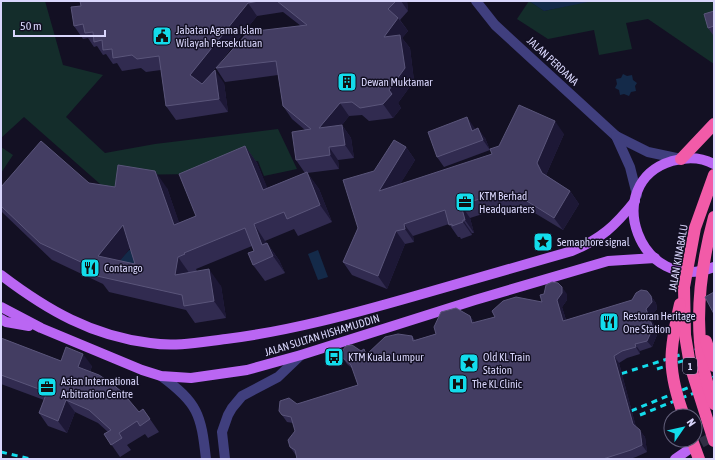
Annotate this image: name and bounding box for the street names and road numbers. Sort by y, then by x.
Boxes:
street label: JALAN PERDANA [525,34,582,88]
street label: JALAN KINABALU [666,223,690,293]
street label: JALAN SULTAN HISHAMUDDIN [263,312,381,358]
road number: 1 [683,358,697,374]

